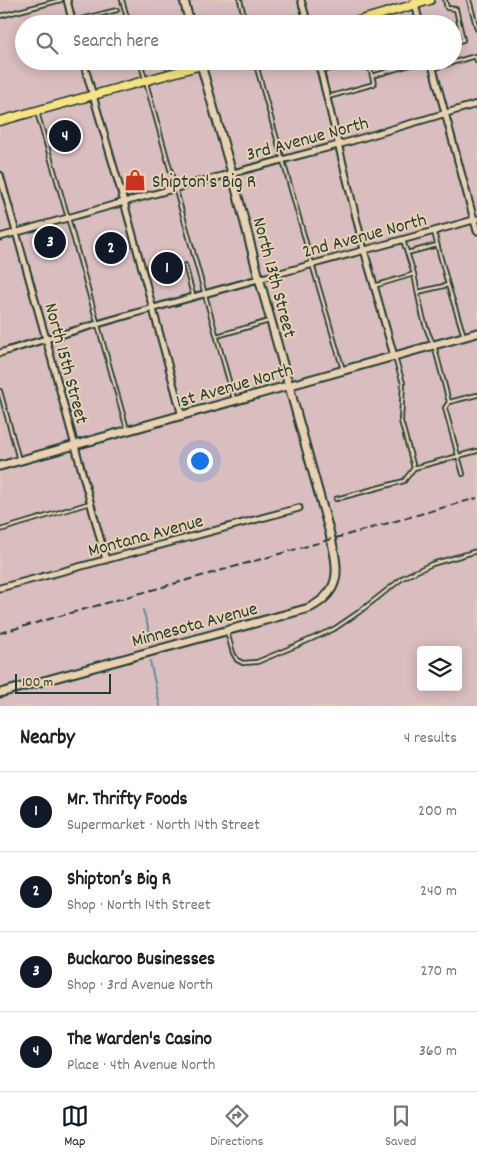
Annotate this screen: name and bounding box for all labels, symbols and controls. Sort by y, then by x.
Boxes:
search box [15,15,462,70]
icon: search [33,29,61,57]
text: Search here [73,29,159,56]
street label: 3rd Avenue North [244,111,372,170]
pin: 4 [49,117,81,155]
shop icon: Shipton's Big R [122,167,148,193]
place label: Shipton's Big R [152,170,256,197]
street label: 2nd Avenue North [300,208,430,267]
street label: North 13th Street [244,215,302,341]
pin: 3 [34,223,66,261]
pin: 2 [95,229,127,267]
pin: 1 [151,249,183,287]
street label: North 15th Street [36,300,94,427]
street label: 1st Avenue North [173,358,297,417]
your location [187,448,213,474]
street label: Montana Avenue [85,509,207,566]
street label: Minnesota Avenue [129,597,261,656]
map controls [417,646,462,691]
button: layers [417,646,462,691]
scale bar [15,671,111,694]
text: 100 m [22,673,53,693]
text: Nearby [20,724,75,754]
text: 4 results [404,727,457,750]
text: Mr. Thrifty Foods [67,787,188,814]
text: 1 [34,800,38,823]
text: 200 m [418,800,457,823]
text: Supermarket · North 14th Street [67,814,260,837]
text: Shipton’s Big R [67,867,171,894]
text: 2 [33,880,40,903]
text: 240 m [420,880,457,903]
text: Shop · North 14th Street [67,894,211,917]
text: Buckaroo Businesses [67,947,215,974]
text: 3 [32,960,40,983]
text: 270 m [421,960,457,983]
text: Shop · 3rd Avenue North [67,974,213,997]
text: The Warden's Casino [67,1027,212,1054]
text: 4 [33,1040,39,1063]
text: 360 m [419,1040,457,1063]
text: Place · 4th Avenue North [67,1054,215,1077]
tab: Map [61,1102,89,1152]
tab: Directions [210,1102,263,1152]
tab: Saved [385,1102,416,1152]

